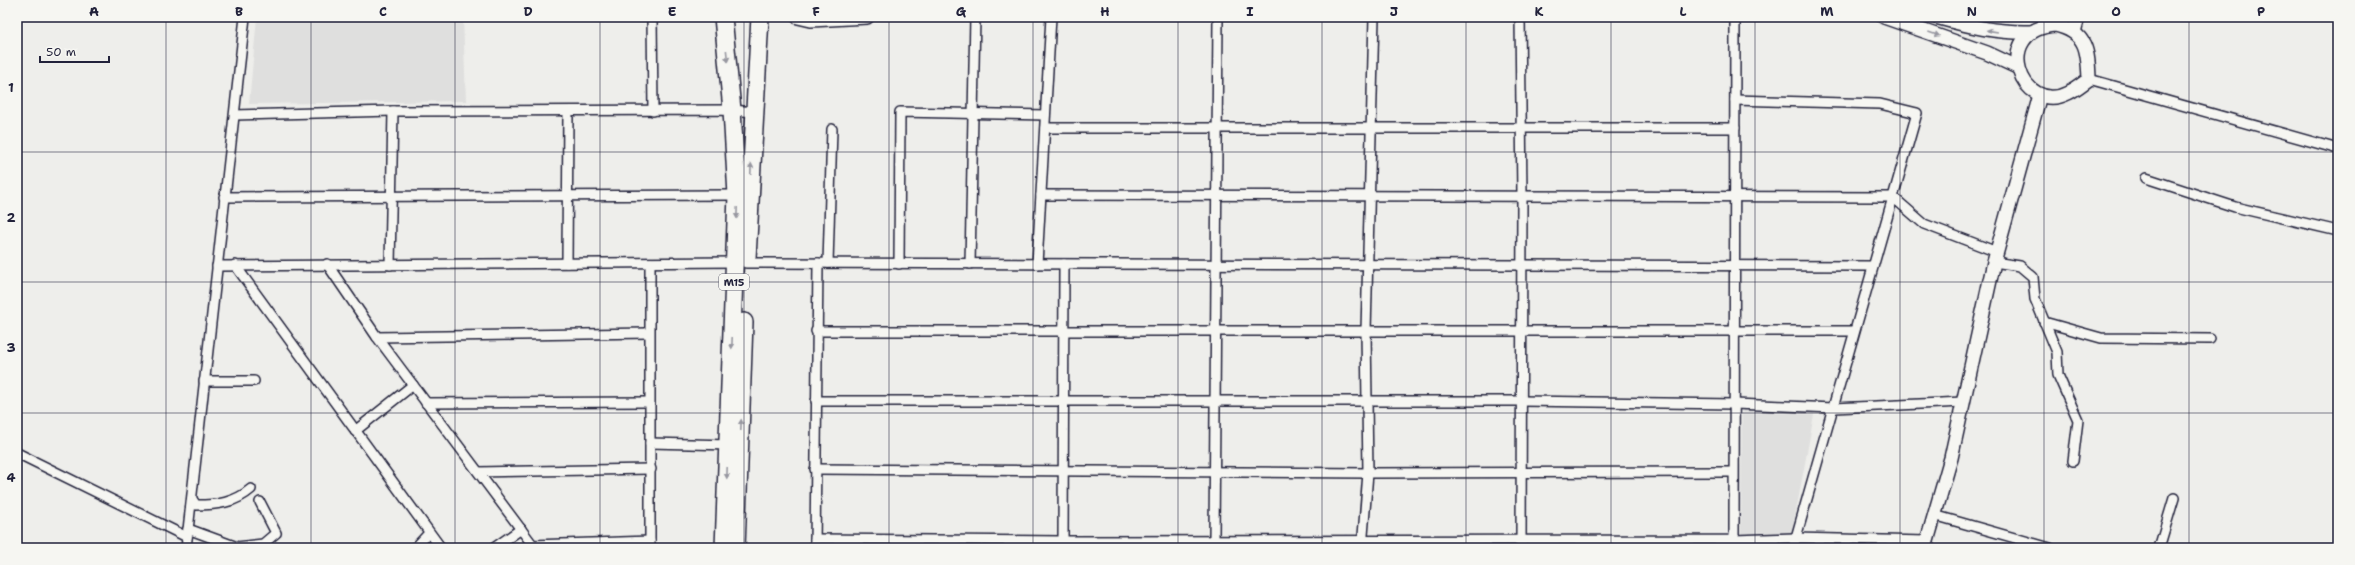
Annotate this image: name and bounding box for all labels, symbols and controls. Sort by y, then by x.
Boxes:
text: A [89,3,99,20]
text: B [235,3,243,20]
text: C [379,3,387,20]
text: D [523,3,533,20]
text: E [668,3,677,20]
text: F [812,3,820,20]
text: G [956,3,967,20]
text: H [1100,3,1110,20]
text: I [1246,3,1254,20]
text: J [1390,3,1398,20]
text: K [1535,3,1544,20]
text: L [1679,3,1687,20]
text: M [1820,3,1834,20]
text: N [1967,3,1977,20]
text: O [2111,3,2121,20]
text: P [2257,3,2265,20]
one-way arrow [1986,27,1998,33]
one-way arrow [1928,32,1940,38]
scale bar [40,38,109,64]
text: 50 m [46,44,76,60]
one-way arrow [724,50,730,62]
text: 1 [8,79,14,96]
one-way arrow [748,162,754,175]
one-way arrow [733,207,740,219]
text: 2 [6,209,16,226]
road number: M15 [719,274,749,290]
one-way arrow [728,337,735,349]
text: 3 [6,339,16,356]
one-way arrow [737,419,744,431]
one-way arrow [724,467,730,480]
text: 4 [6,469,16,486]

